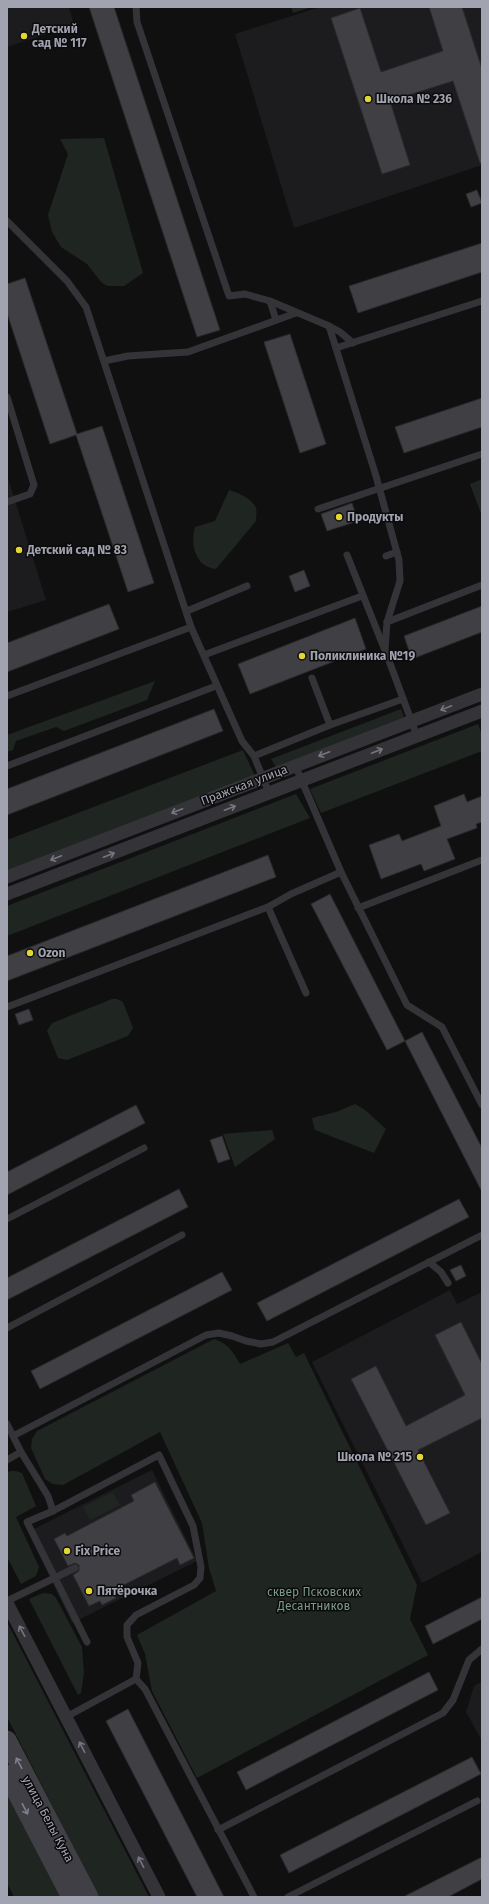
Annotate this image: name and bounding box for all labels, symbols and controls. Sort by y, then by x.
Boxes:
place label: Детский сад № 117 [31,22,87,50]
marker: Детский сад № 117 [19,31,29,41]
place label: Школа № 236 [376,92,452,106]
marker: Школа № 236 [363,94,373,104]
place label: Продукты [347,510,403,524]
marker: Продукты [334,512,344,522]
place label: Детский сад № 83 [26,543,127,557]
marker: Детский сад № 83 [14,545,24,555]
place label: Поликлиника №19 [310,649,415,663]
marker: Поликлиника №19 [297,651,307,661]
one-way arrow [440,705,452,712]
one-way arrow [371,747,383,755]
one-way arrow [319,751,331,759]
street label: Пражская улица [199,762,289,808]
one-way arrow [223,804,235,811]
one-way arrow [171,808,183,815]
one-way arrow [102,850,114,858]
one-way arrow [50,855,62,862]
place label: Ozon [38,946,66,960]
marker: Ozon [25,948,35,958]
place label: Школа № 215 [337,1450,413,1464]
marker: Школа № 215 [415,1452,425,1462]
place label: Fix Price [75,1544,121,1558]
marker: Fix Price [62,1546,72,1556]
place label: Пятёрочка [97,1584,158,1598]
park label: сквер Псковских Десантников [267,1585,361,1613]
marker: Пятёрочка [84,1586,94,1596]
one-way arrow [17,1625,25,1637]
one-way arrow [78,1741,85,1753]
one-way arrow [15,1757,22,1769]
street label: улица Белы Куна [19,1774,77,1864]
one-way arrow [22,1803,29,1815]
one-way arrow [137,1857,144,1869]

